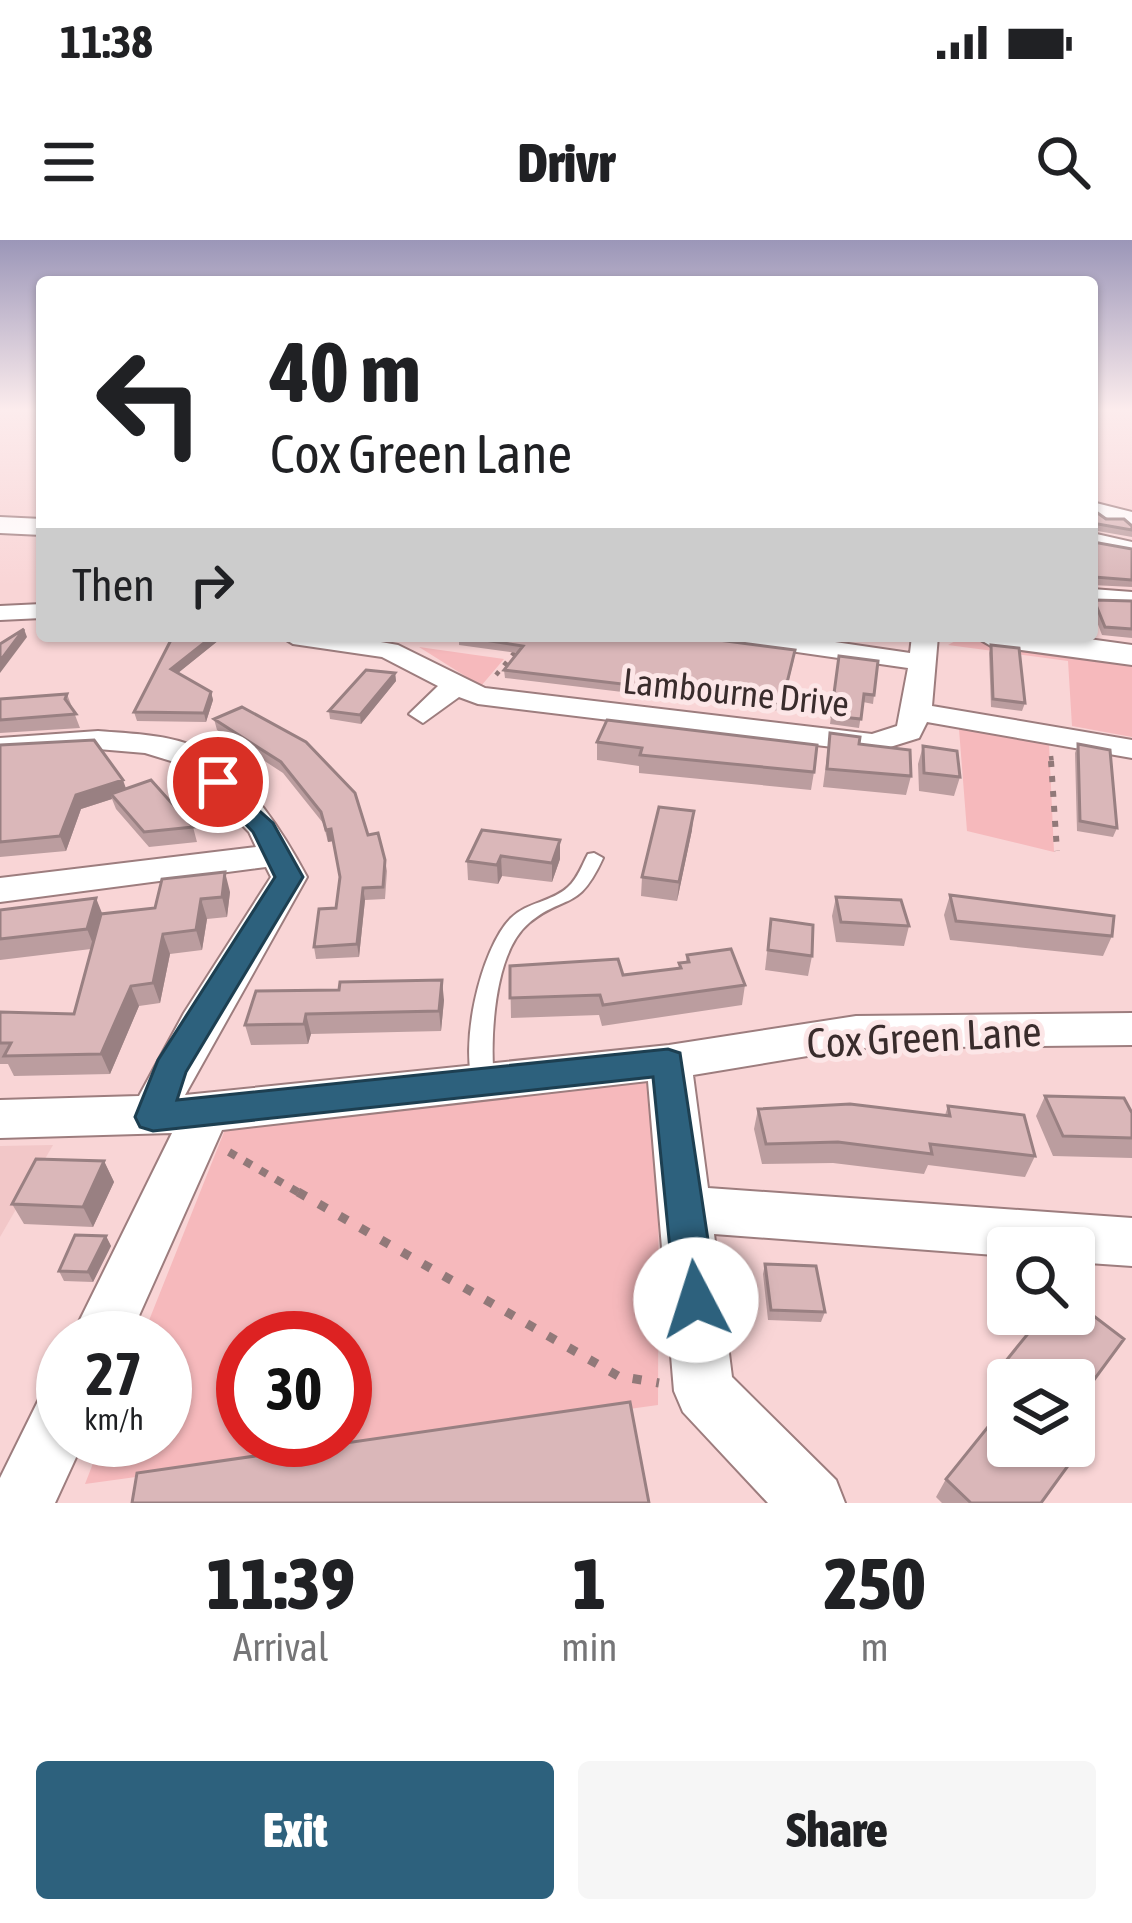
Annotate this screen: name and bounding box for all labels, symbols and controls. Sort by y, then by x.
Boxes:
text: 11:38 [60,16,153,68]
icon: menu [36,129,102,195]
icon: search [1030,129,1096,195]
text: Drivr [518,132,614,193]
icon: left [72,324,228,480]
text: 40 m [270,324,421,420]
text: Cox Green Lane [270,423,572,484]
icon: right [179,552,245,618]
text: Then [72,559,155,611]
street label: Lambourne Drive [621,659,851,725]
pin [167,731,269,833]
icon: arrive [185,749,251,815]
street label: Cox Green Lane [805,1007,1043,1067]
map controls [987,1227,1095,1467]
button: search [987,1227,1095,1335]
position arrow [633,1237,759,1363]
speed limit sign: 30 [216,1311,372,1467]
text: 27 [86,1339,142,1408]
button: layers [987,1359,1095,1467]
text: km/h [84,1402,144,1436]
text: 11:39 [207,1542,355,1624]
text: 1 [572,1542,606,1624]
text: 250 [824,1542,925,1624]
text: Arrival [233,1625,328,1669]
text: min [561,1625,617,1669]
text: m [861,1625,889,1669]
button: Exit [36,1761,554,1899]
button: Share [578,1761,1096,1899]

